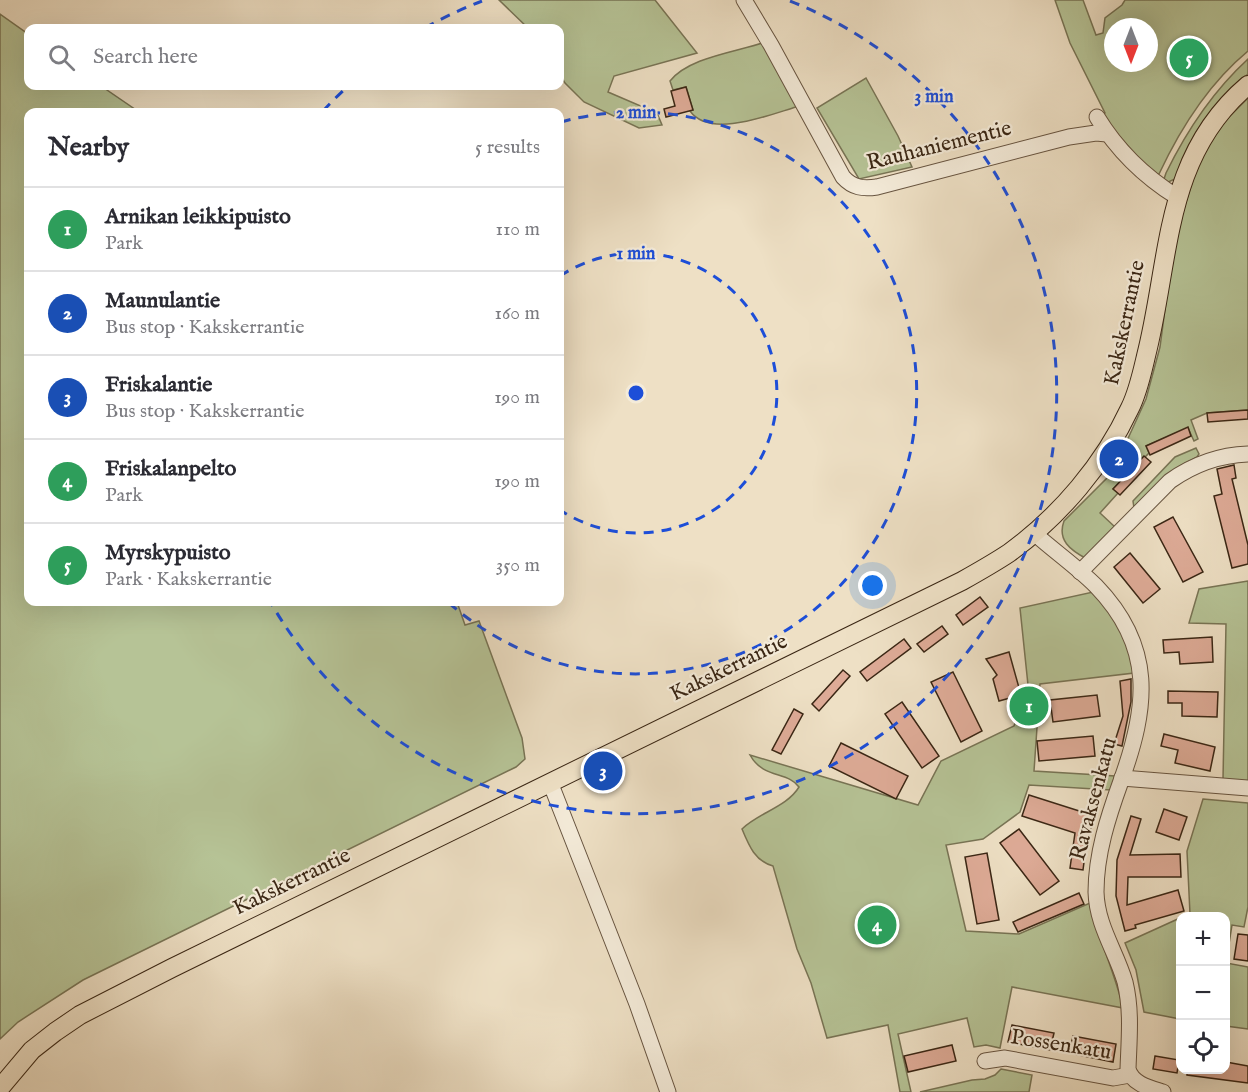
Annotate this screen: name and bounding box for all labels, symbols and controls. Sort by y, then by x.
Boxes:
north arrow [1104,18,1158,72]
search box [24,24,564,90]
pin: 5 [1170,36,1208,80]
icon: search [45,41,78,74]
text: Search here [93,43,198,71]
text: 3 min [915,86,954,109]
text: 2 min [616,102,657,125]
street label: Rauhaniementie [864,114,1014,178]
text: Nearby [48,131,129,164]
text: 5 results [475,135,540,160]
text: Arnikan leikkipuisto [105,203,291,231]
text: 1 [64,217,71,242]
text: 110 m [496,217,540,242]
text: Park [105,231,143,256]
text: 1 min [617,243,656,266]
street label: Kakskerrantie [1098,258,1152,388]
text: Maunulantie [105,287,220,315]
text: 2 [63,301,72,326]
text: 160 m [494,301,540,326]
text: Bus stop · Kakskerrantie [105,315,304,340]
text: Friskalantie [105,371,212,399]
centre of rings [626,383,646,403]
text: 3 [64,385,71,410]
text: 190 m [494,385,540,410]
text: Bus stop · Kakskerrantie [105,399,304,424]
pin: 2 [1100,436,1138,482]
text: Friskalanpelto [105,455,236,483]
text: 4 [63,469,72,494]
text: 190 m [494,469,540,494]
text: Park [105,483,143,508]
text: Myrskypuisto [105,539,231,567]
text: 5 [64,553,71,578]
text: 350 m [496,553,540,578]
text: Park · Kakskerrantie [105,567,272,592]
your location [858,571,887,600]
street label: Kakskerrantie [666,627,792,709]
pin: 1 [1010,684,1048,728]
street label: Ravaksenkatu [1064,734,1124,864]
pin: 3 [584,748,622,794]
street label: Kakskerrantie [229,841,355,923]
pin: 4 [858,902,896,948]
map controls [1176,912,1230,1074]
button: + [1176,912,1230,966]
button: − [1176,966,1230,1020]
button: locate [1176,1020,1230,1074]
street label: Possenkatu [1009,1023,1113,1067]

